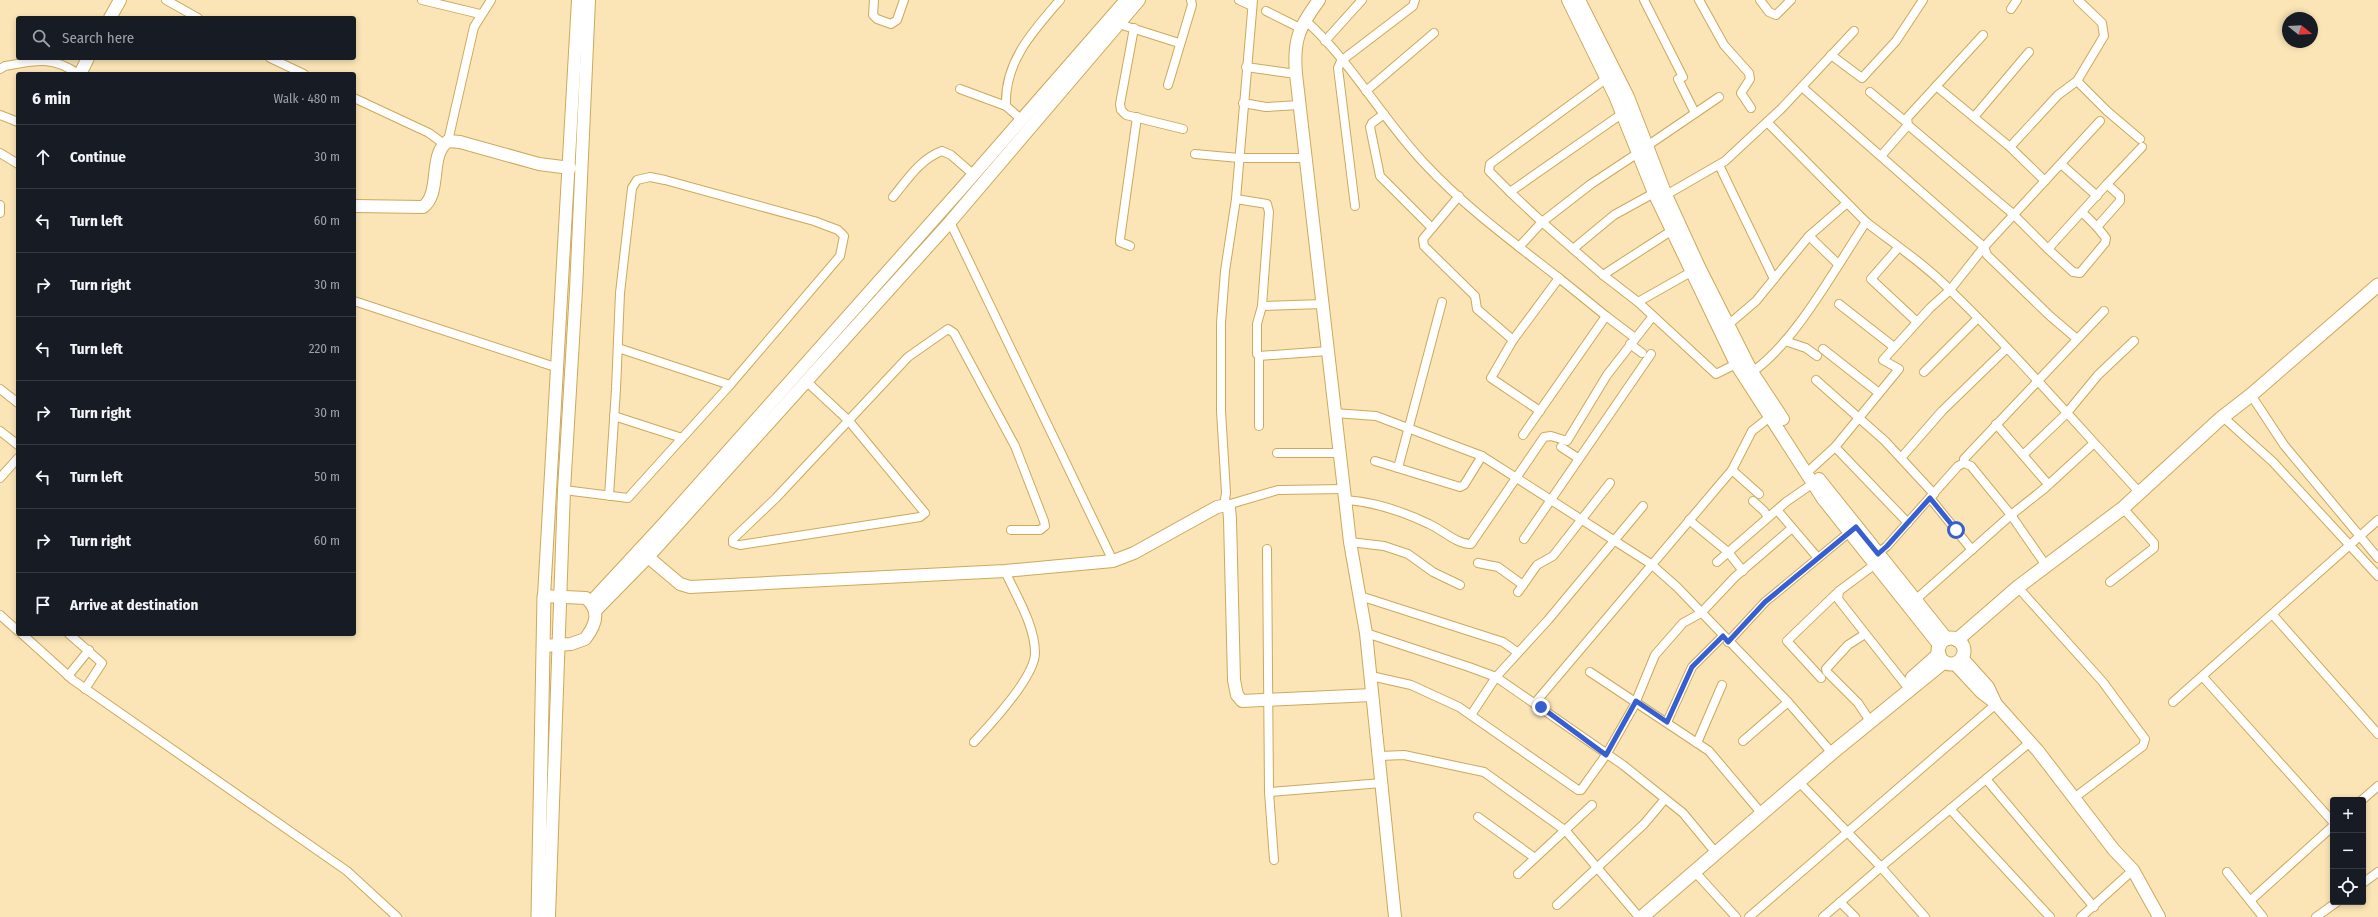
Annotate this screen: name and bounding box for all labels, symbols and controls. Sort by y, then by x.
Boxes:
north arrow [2282,12,2318,48]
search box [16,16,356,60]
icon: search [30,27,52,49]
text: Search here [62,29,134,47]
text: 6 min [32,88,71,109]
text: Walk · 480 m [273,91,340,106]
icon: ahead [32,146,54,168]
text: Continue [70,148,126,166]
text: 30 m [314,149,340,164]
icon: left [32,210,54,232]
text: Turn left [70,212,123,230]
text: 60 m [314,213,340,228]
icon: right [32,274,54,296]
text: Turn right [70,276,131,294]
text: 30 m [314,277,340,292]
icon: left [32,338,54,360]
text: Turn left [70,340,123,358]
text: 220 m [309,341,340,356]
icon: right [32,402,54,424]
text: Turn right [70,404,131,422]
text: 30 m [314,405,340,420]
icon: left [32,466,54,488]
text: Turn left [70,468,123,486]
text: 50 m [314,469,340,484]
route start [1947,521,1965,539]
icon: right [32,530,54,552]
text: Turn right [70,532,131,550]
text: 60 m [314,533,340,548]
icon: arrive [32,594,54,616]
text: Arrive at destination [70,596,198,614]
route end [1532,698,1550,716]
map controls [2330,797,2366,905]
button: + [2330,797,2366,833]
button: − [2330,833,2366,869]
button: locate [2330,869,2366,905]

